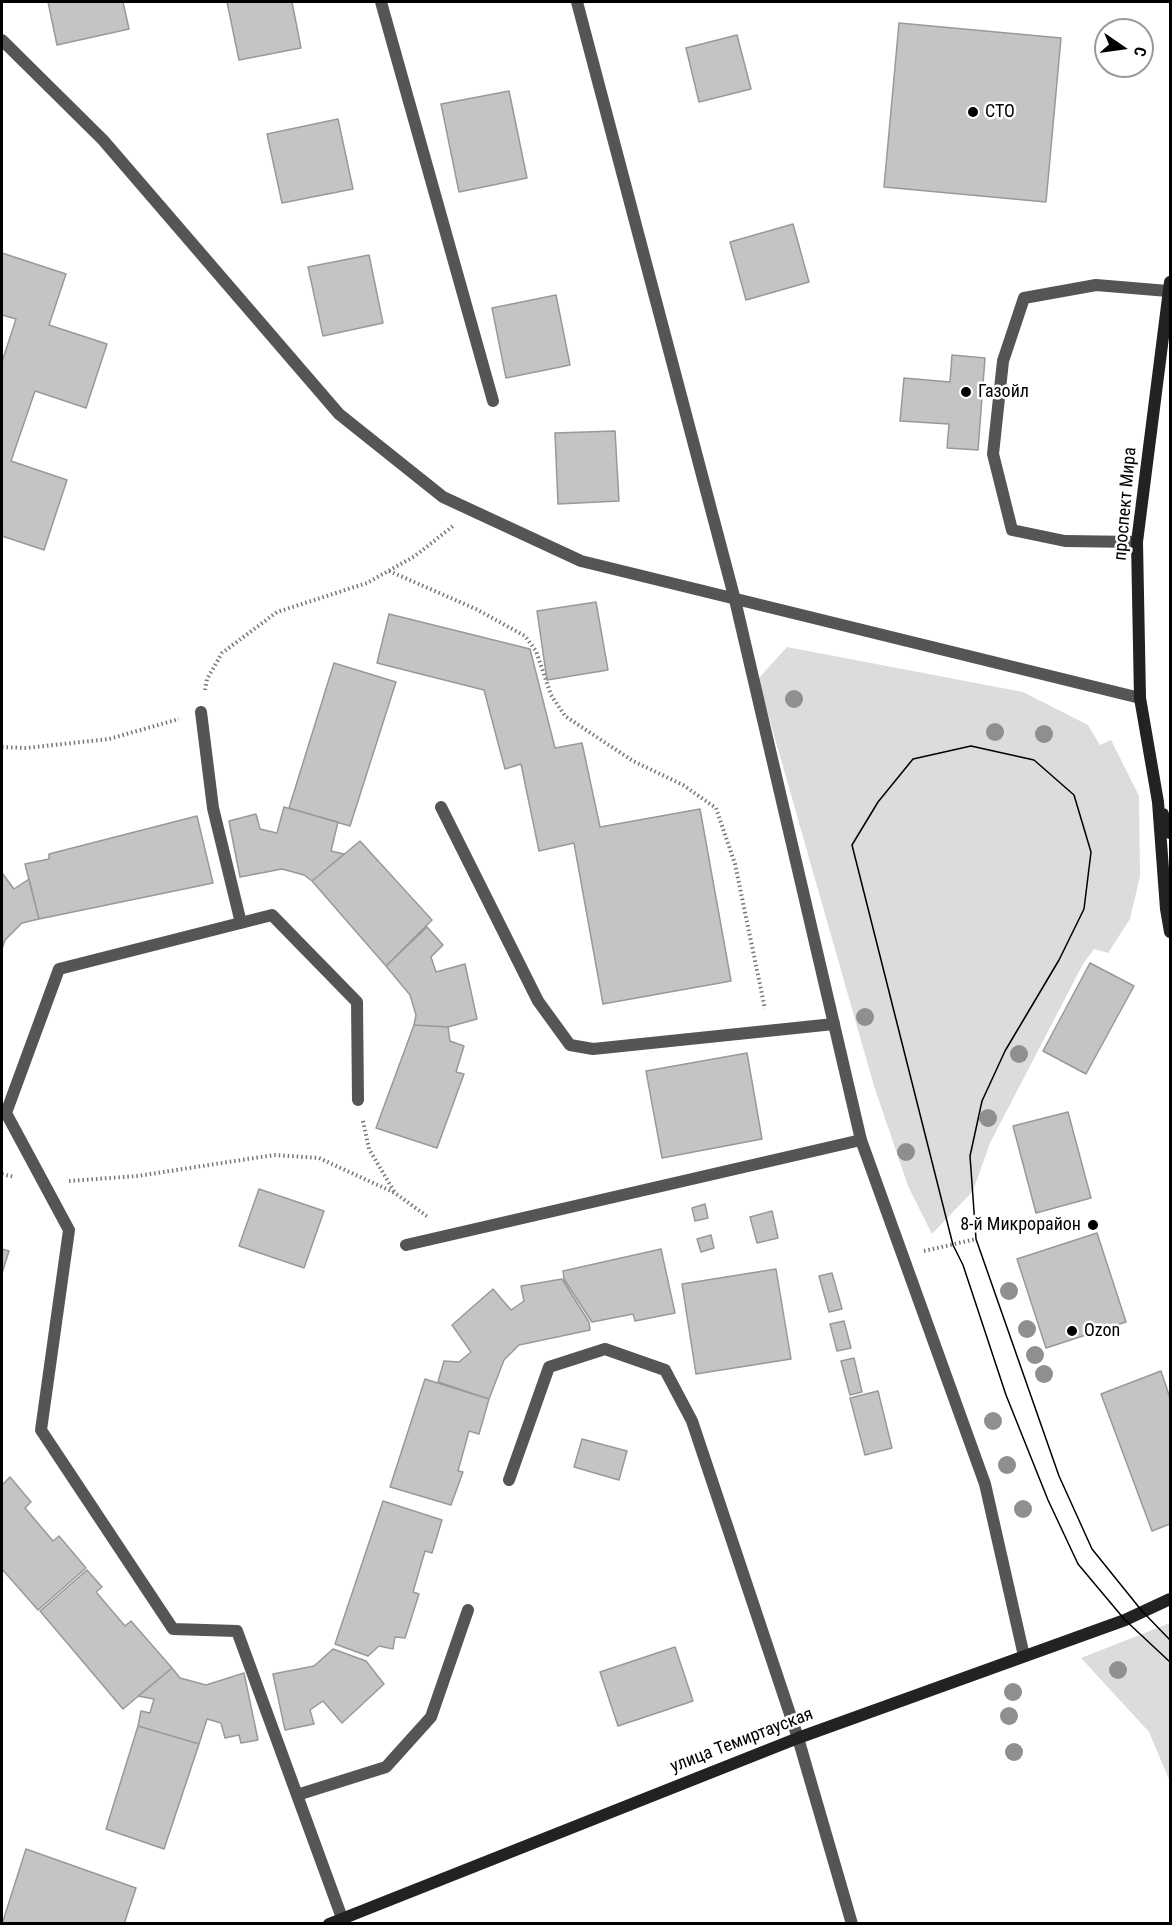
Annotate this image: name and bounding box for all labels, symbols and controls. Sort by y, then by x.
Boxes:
north arrow [1094,18,1154,78]
text: С [1130,45,1150,58]
place label: СТО [985,101,1015,123]
marker: СТО [966,105,980,119]
place label: Газойл [978,381,1029,403]
marker: Газойл [959,385,973,399]
street label: проспект Мира [1110,446,1142,562]
place label: 8-й Микрорайон [960,1214,1081,1236]
marker: 8-й Микрорайон [1086,1218,1100,1232]
place label: Ozon [1084,1320,1120,1342]
marker: Ozon [1065,1324,1079,1338]
street label: улица Темиртауская [668,1704,816,1778]

